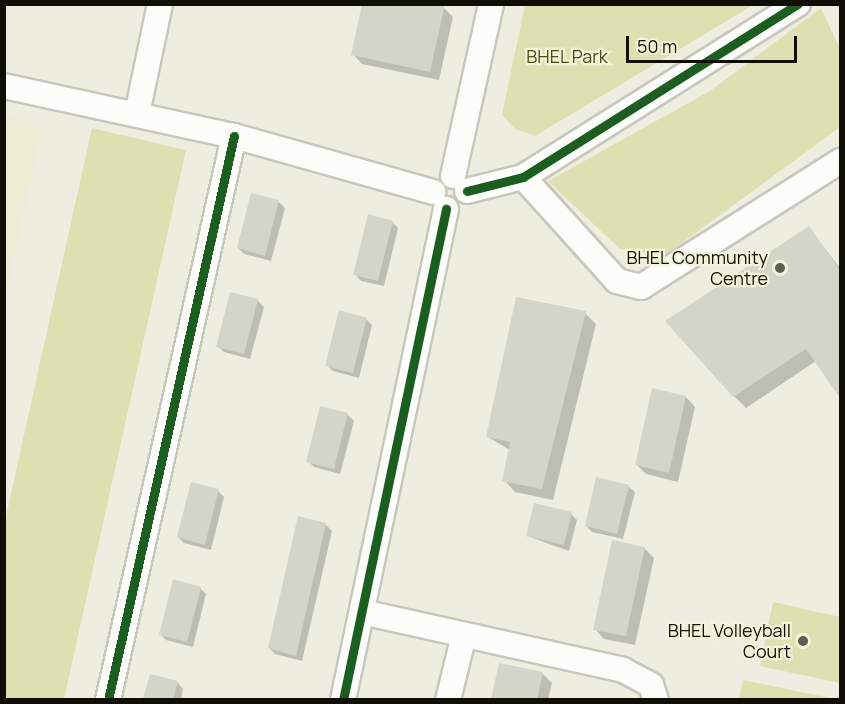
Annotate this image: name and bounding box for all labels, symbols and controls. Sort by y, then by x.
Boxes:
scale bar [629,24,800,62]
text: 50 m [637,34,677,58]
park label: BHEL Park [526,45,608,67]
place label: BHEL Community Centre [626,247,768,290]
marker: BHEL Community Centre [773,261,787,275]
place label: BHEL Volleyball Court [667,620,791,662]
marker: BHEL Volleyball Court [796,634,810,648]

